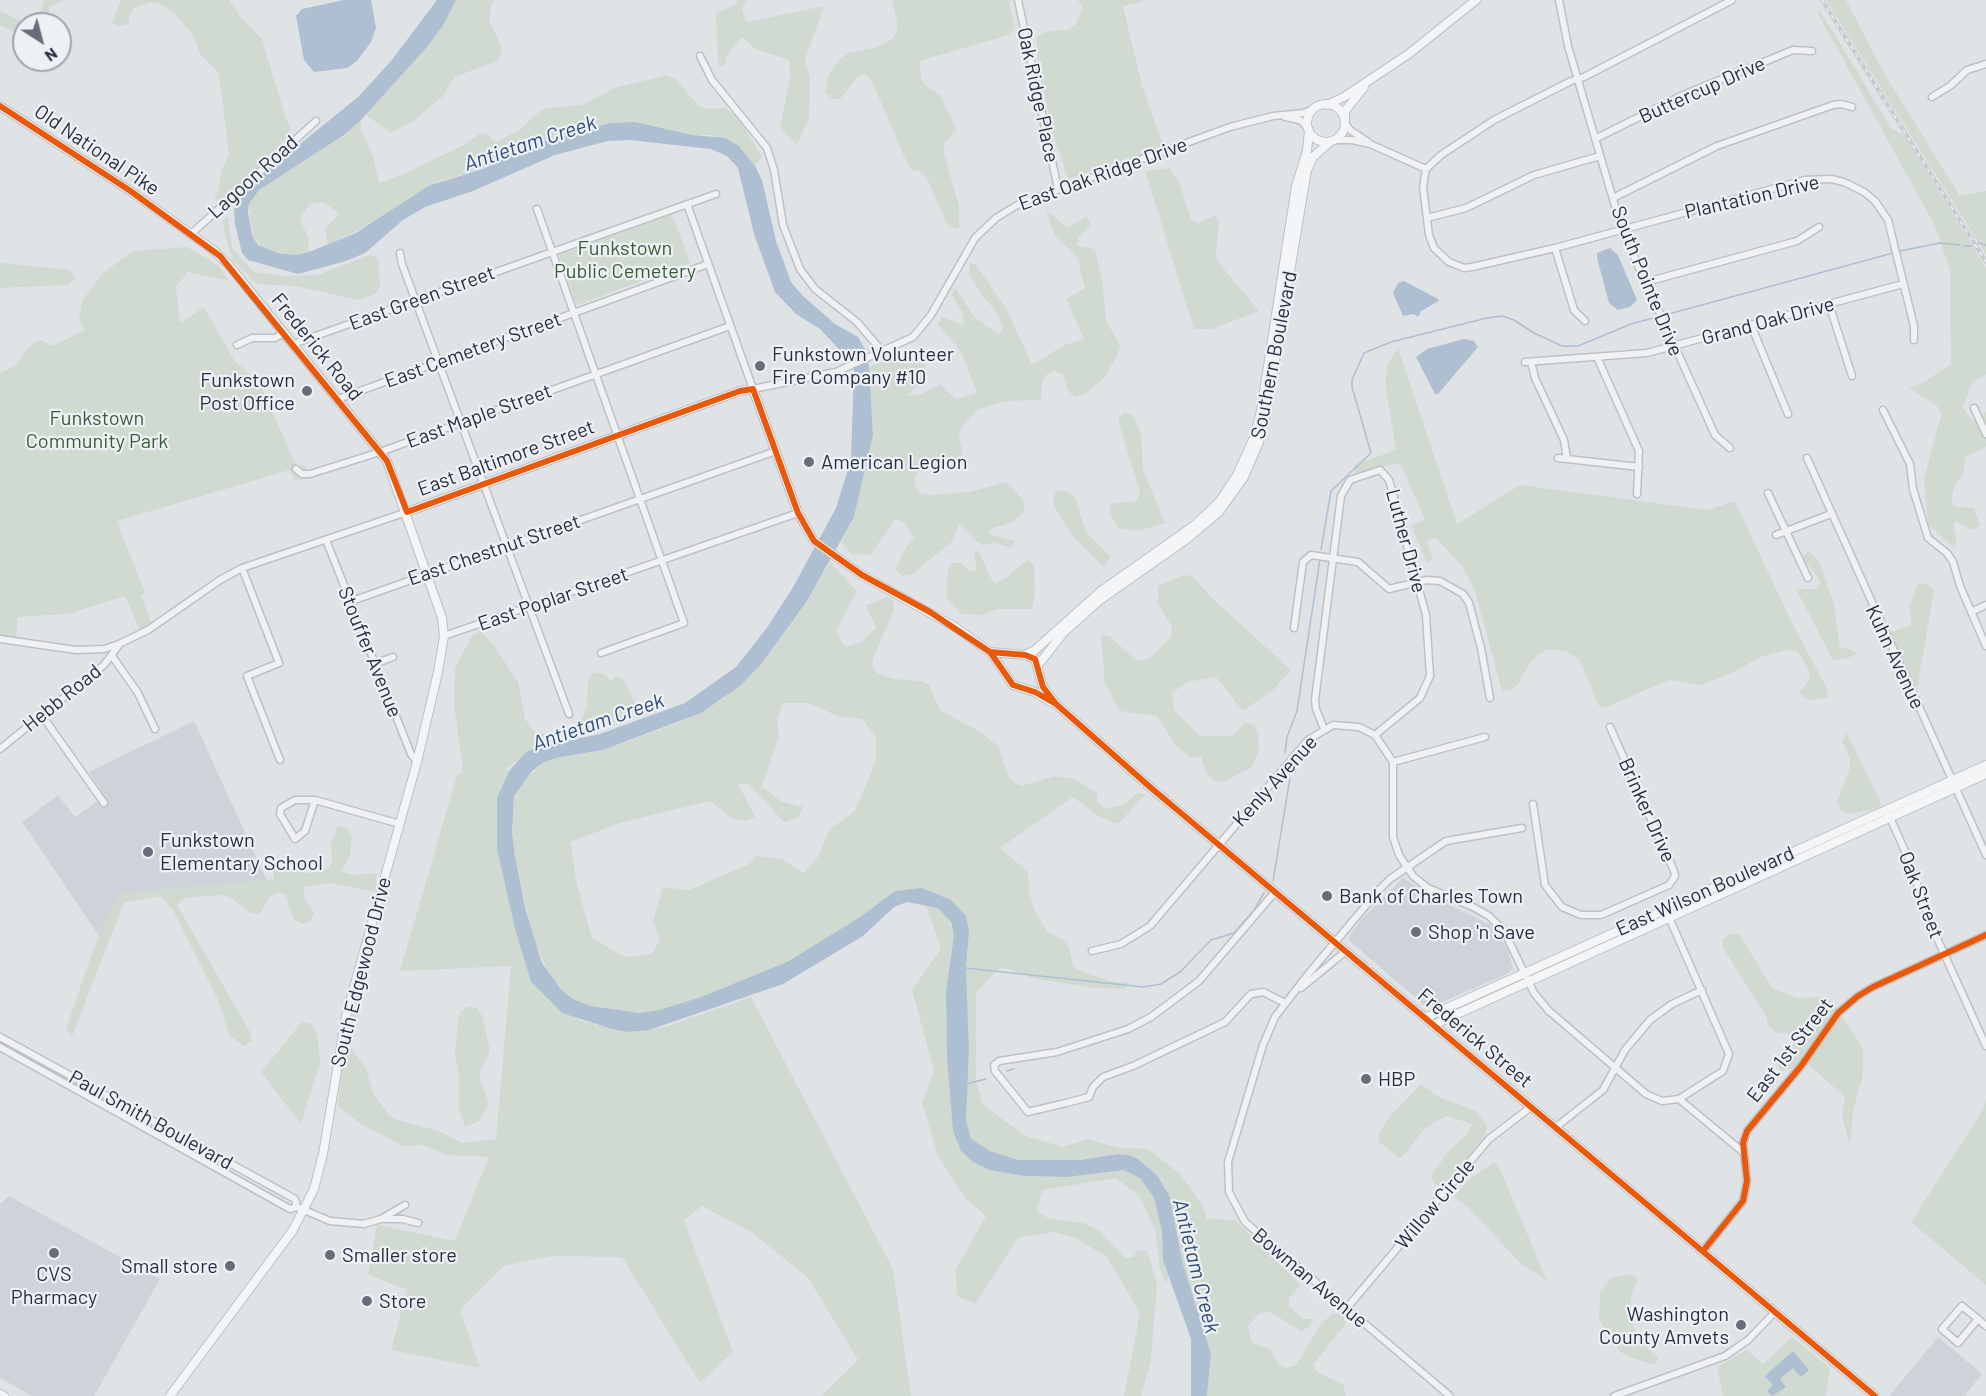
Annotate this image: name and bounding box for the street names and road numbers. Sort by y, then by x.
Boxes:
street label: Oak Ridge Place [1012,25,1064,165]
street label: Buttercup Drive [1635,51,1769,129]
street label: Old National Pike [30,99,164,201]
street label: Lagoon Road [203,130,303,224]
street label: East Oak Ridge Drive [1015,132,1191,216]
street label: Plantation Drive [1682,170,1822,224]
street label: South Pointe Drive [1606,202,1688,360]
street label: East Green Street [346,261,498,335]
street label: Southern Boulevard [1246,269,1302,441]
street label: Frederick Road [266,288,368,406]
street label: Grand Oak Drive [1699,292,1837,350]
street label: East Cemetery Street [381,307,565,393]
street label: East Maple Street [403,379,555,453]
street label: East Baltimore Street [414,415,598,501]
street label: Luther Drive [1381,486,1431,596]
street label: East Chestnut Street [405,509,583,591]
street label: East Poplar Street [475,562,631,636]
street label: Stouffer Avenue [333,583,407,721]
street label: Kuhn Avenue [1860,601,1930,713]
street label: Hebb Road [18,659,106,737]
street label: Kenly Avenue [1228,730,1322,832]
street label: Brinker Drive [1613,754,1681,866]
street label: East Wilson Boulevard [1612,841,1798,941]
street label: Oak Street [1893,848,1949,942]
street label: South Edgewood Drive [326,875,396,1069]
street label: Frederick Street [1413,983,1537,1093]
street label: East 1st Street [1742,993,1838,1107]
street label: Paul Smith Boulevard [65,1065,237,1175]
street label: Willow Circle [1390,1154,1480,1254]
street label: Bowman Avenue [1248,1223,1372,1333]

